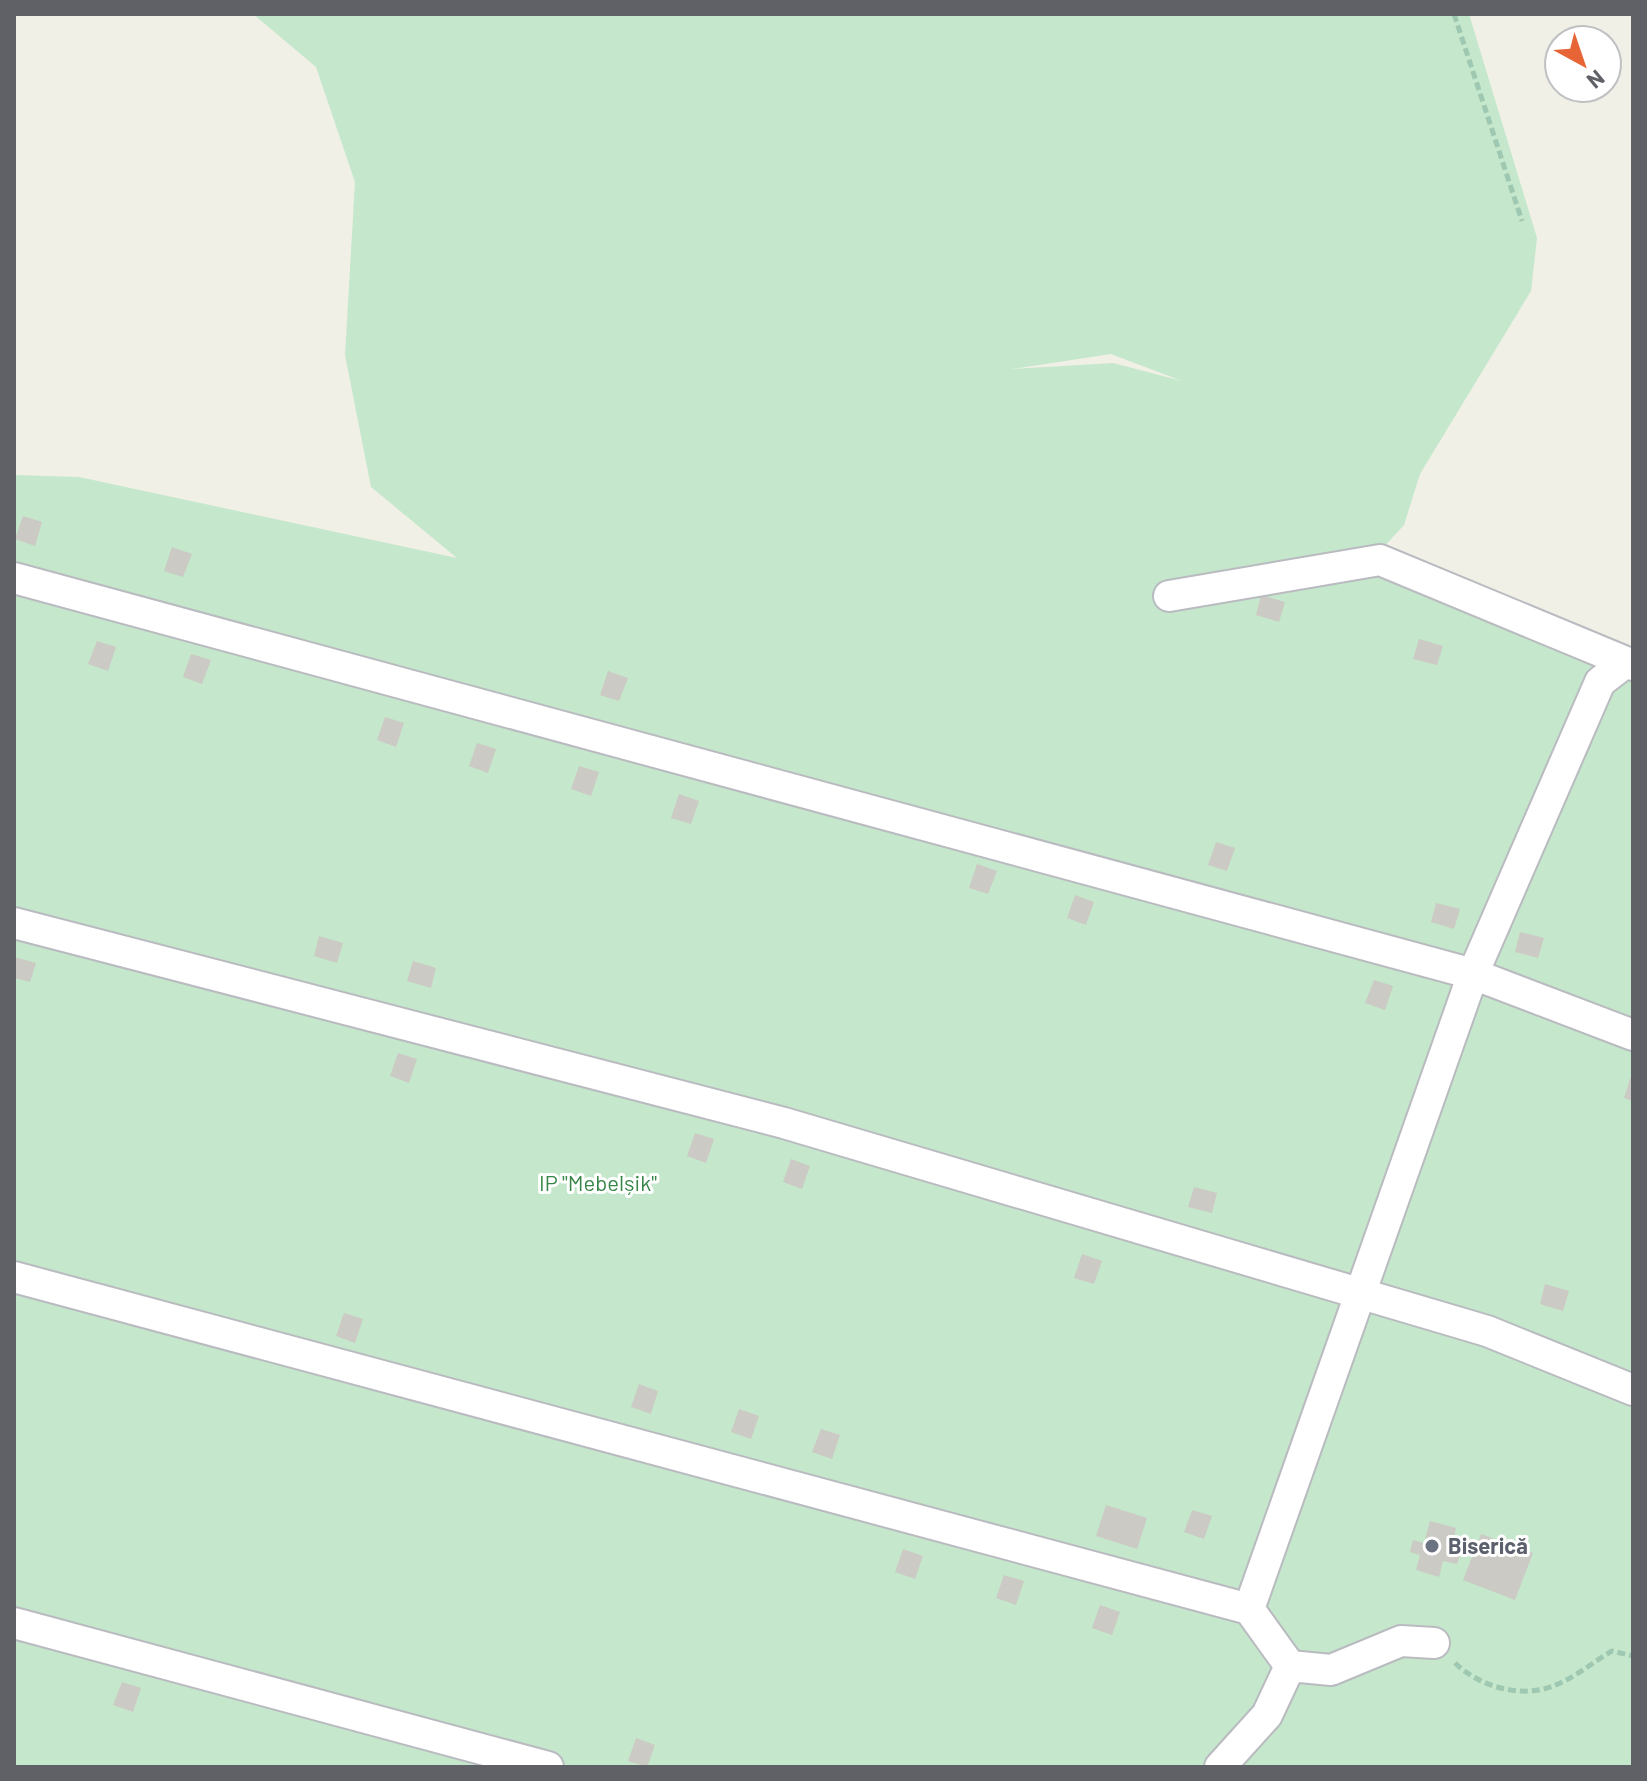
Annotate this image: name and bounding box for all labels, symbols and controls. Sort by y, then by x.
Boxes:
north arrow [1543,24,1623,104]
text: N [1583,65,1610,95]
park label: IP "Mebelșik" [539,1169,657,1195]
place label: Biserică [1448,1532,1528,1558]
marker: Biserică [1423,1537,1441,1555]

